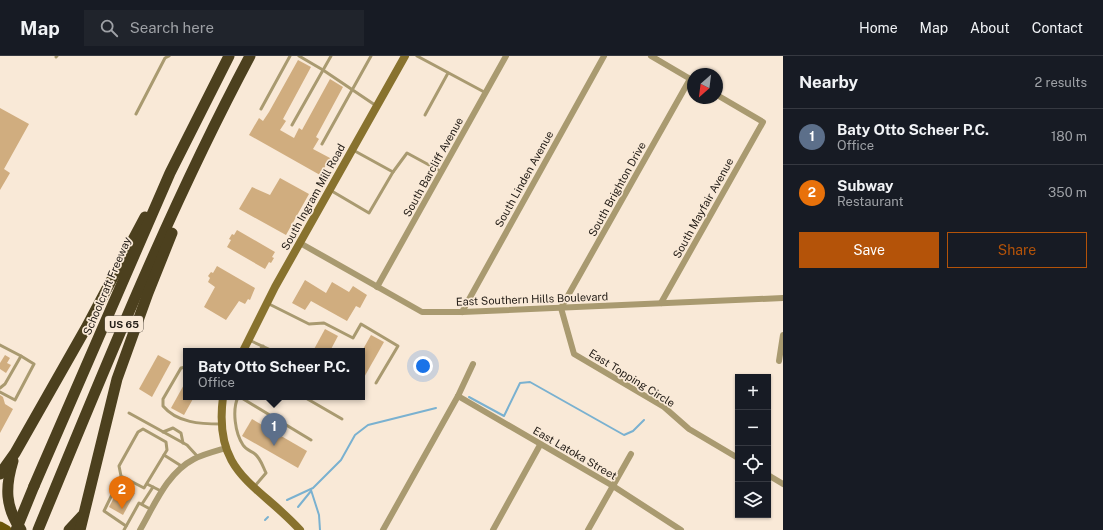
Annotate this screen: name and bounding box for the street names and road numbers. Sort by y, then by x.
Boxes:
street label: South Barcliff Avenue [401,115,465,219]
street label: South Linden Avenue [492,129,556,229]
street label: South Brighton Drive [586,140,648,238]
street label: South Ingram Mill Road [279,142,347,252]
street label: South Mayfair Avenue [670,156,736,260]
street label: Schoolcraft Freeway [81,235,133,337]
street label: East Southern Hills Boulevard [456,290,608,308]
road number: US 65 [105,316,143,332]
street label: East Topping Circle [587,347,677,409]
street label: East Latoka Street [531,424,619,482]

